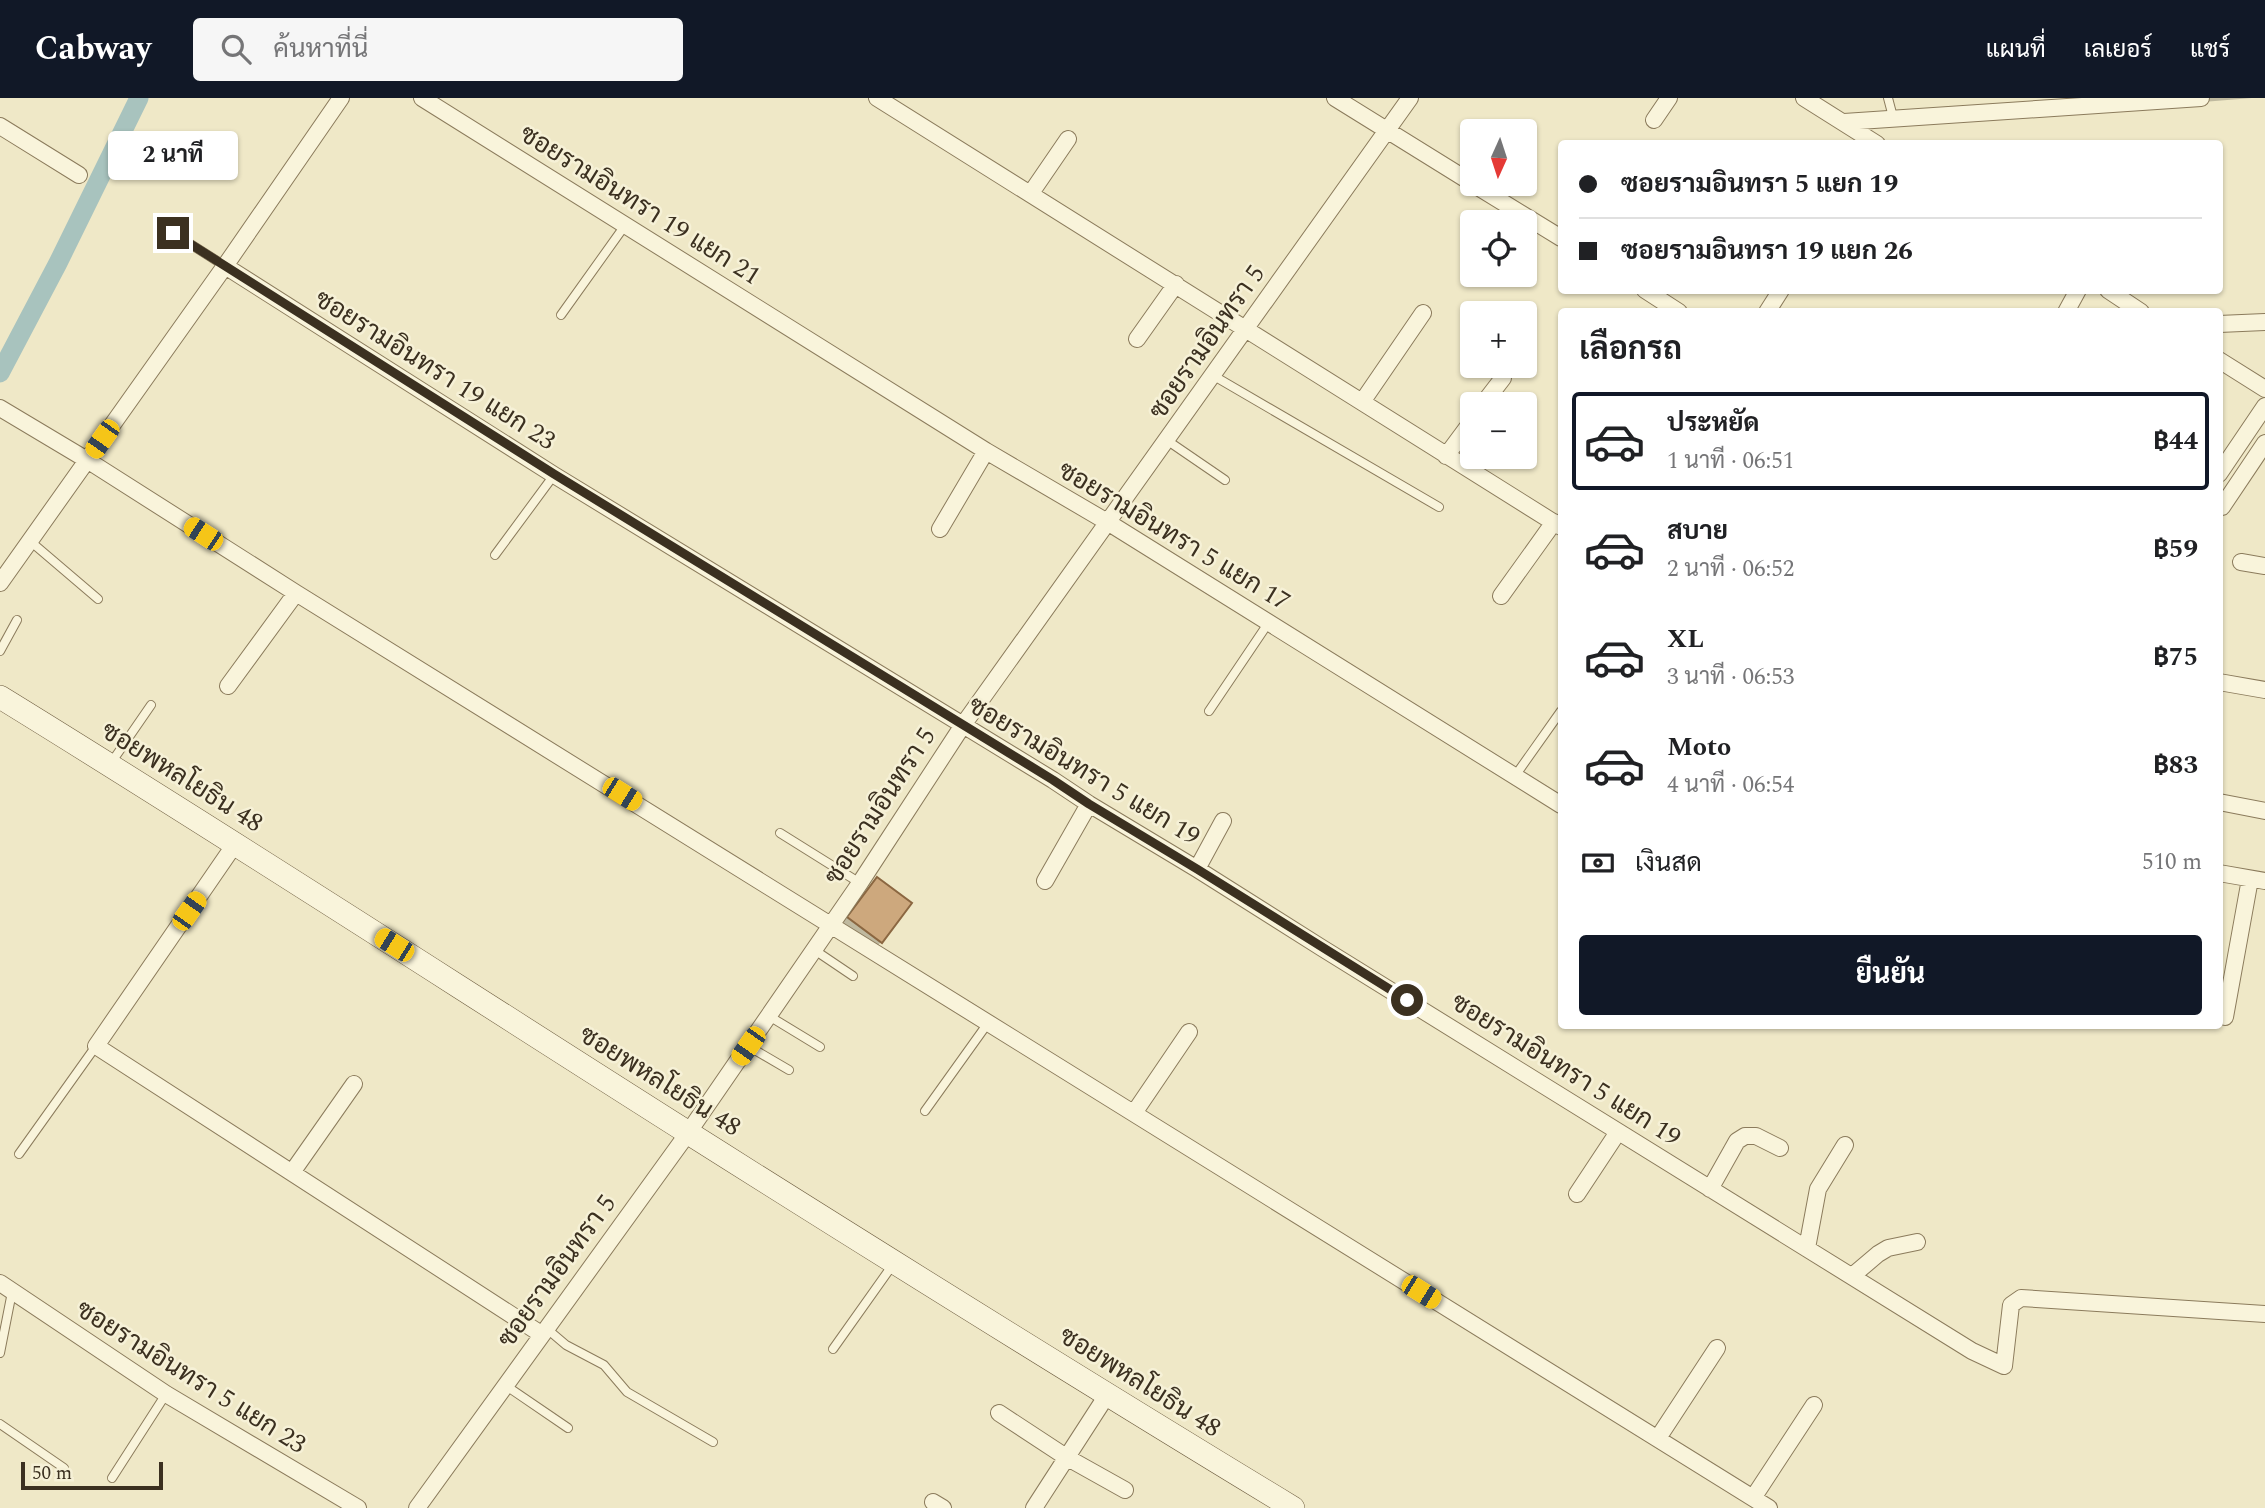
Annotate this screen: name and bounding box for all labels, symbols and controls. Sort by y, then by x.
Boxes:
search box [193,18,683,81]
text: Cabway [35,24,151,74]
text: ค้นหาที่นี่ [273,29,368,69]
icon: search [217,30,255,68]
text: แผนที่ [1986,32,2046,68]
text: เลเยอร์ [2084,32,2152,68]
text: แชร์ [2190,32,2230,68]
street label: ซอยรามอินทรา 19 แยก 21 [512,114,768,296]
north arrow [1460,119,1536,196]
map controls [1460,119,1537,469]
callout: 2 นาที [108,131,238,180]
text: 2 นาที [143,138,203,173]
text: ซอยรามอินทรา 5 แยก 19 [1621,164,1898,204]
button: locate [1460,210,1537,287]
route end [157,217,189,249]
text: ซอยรามอินทรา 19 แยก 26 [1621,231,1913,271]
street label: ซอยรามอินทรา 5 [1139,256,1275,428]
street label: ซอยรามอินทรา 19 แยก 23 [307,279,563,461]
button: + [1460,301,1537,378]
text: เลือกรถ [1579,325,1682,374]
button: − [1460,392,1537,469]
text: ประหยัด [1667,403,1760,443]
icon: car [1583,410,1646,473]
car [82,416,123,462]
text: ฿44 [2153,421,2198,461]
text: 1 นาที · 06:51 [1667,444,1794,479]
street label: ซอยรามอินทรา 5 แยก 17 [1050,451,1298,621]
text: สบาย [1667,511,1728,551]
car [180,514,227,554]
icon: car [1583,518,1646,581]
text: ฿59 [2153,529,2198,569]
text: 2 นาที · 06:52 [1667,552,1794,587]
text: XL [1667,619,1704,659]
icon: car [1583,626,1646,689]
text: ฿75 [2153,637,2198,677]
text: 3 นาที · 06:53 [1667,660,1794,695]
street label: ซอยรามอินทรา 5 แยก 19 [960,686,1208,856]
street label: ซอยพหลโยธิน 48 [93,711,271,843]
street label: ซอยรามอินทรา 5 [814,719,946,893]
text: Moto [1667,727,1731,767]
icon: car [1583,734,1646,797]
text: ฿83 [2153,745,2198,785]
text: 4 นาที · 06:54 [1667,768,1794,803]
car [599,774,646,814]
text: เงินสด [1635,843,1702,883]
icon: cash [1579,844,1617,882]
text: 510 m [2142,845,2202,880]
car [169,888,210,934]
car [371,925,418,965]
button: ยืนยัน [1579,935,2202,1015]
street label: ซอยรามอินทรา 5 แยก 19 [1443,983,1689,1157]
route start [1391,984,1423,1016]
street label: ซอยพหลโยธิน 48 [571,1015,749,1147]
car [728,1023,769,1069]
street label: ซอยรามอินทรา 5 [488,1186,626,1356]
car [1398,1272,1445,1312]
street label: ซอยรามอินทรา 5 แยก 23 [68,1290,314,1464]
street label: ซอยพหลโยธิน 48 [1051,1316,1229,1448]
scale bar [21,1459,163,1491]
text: 50 m [32,1459,72,1488]

